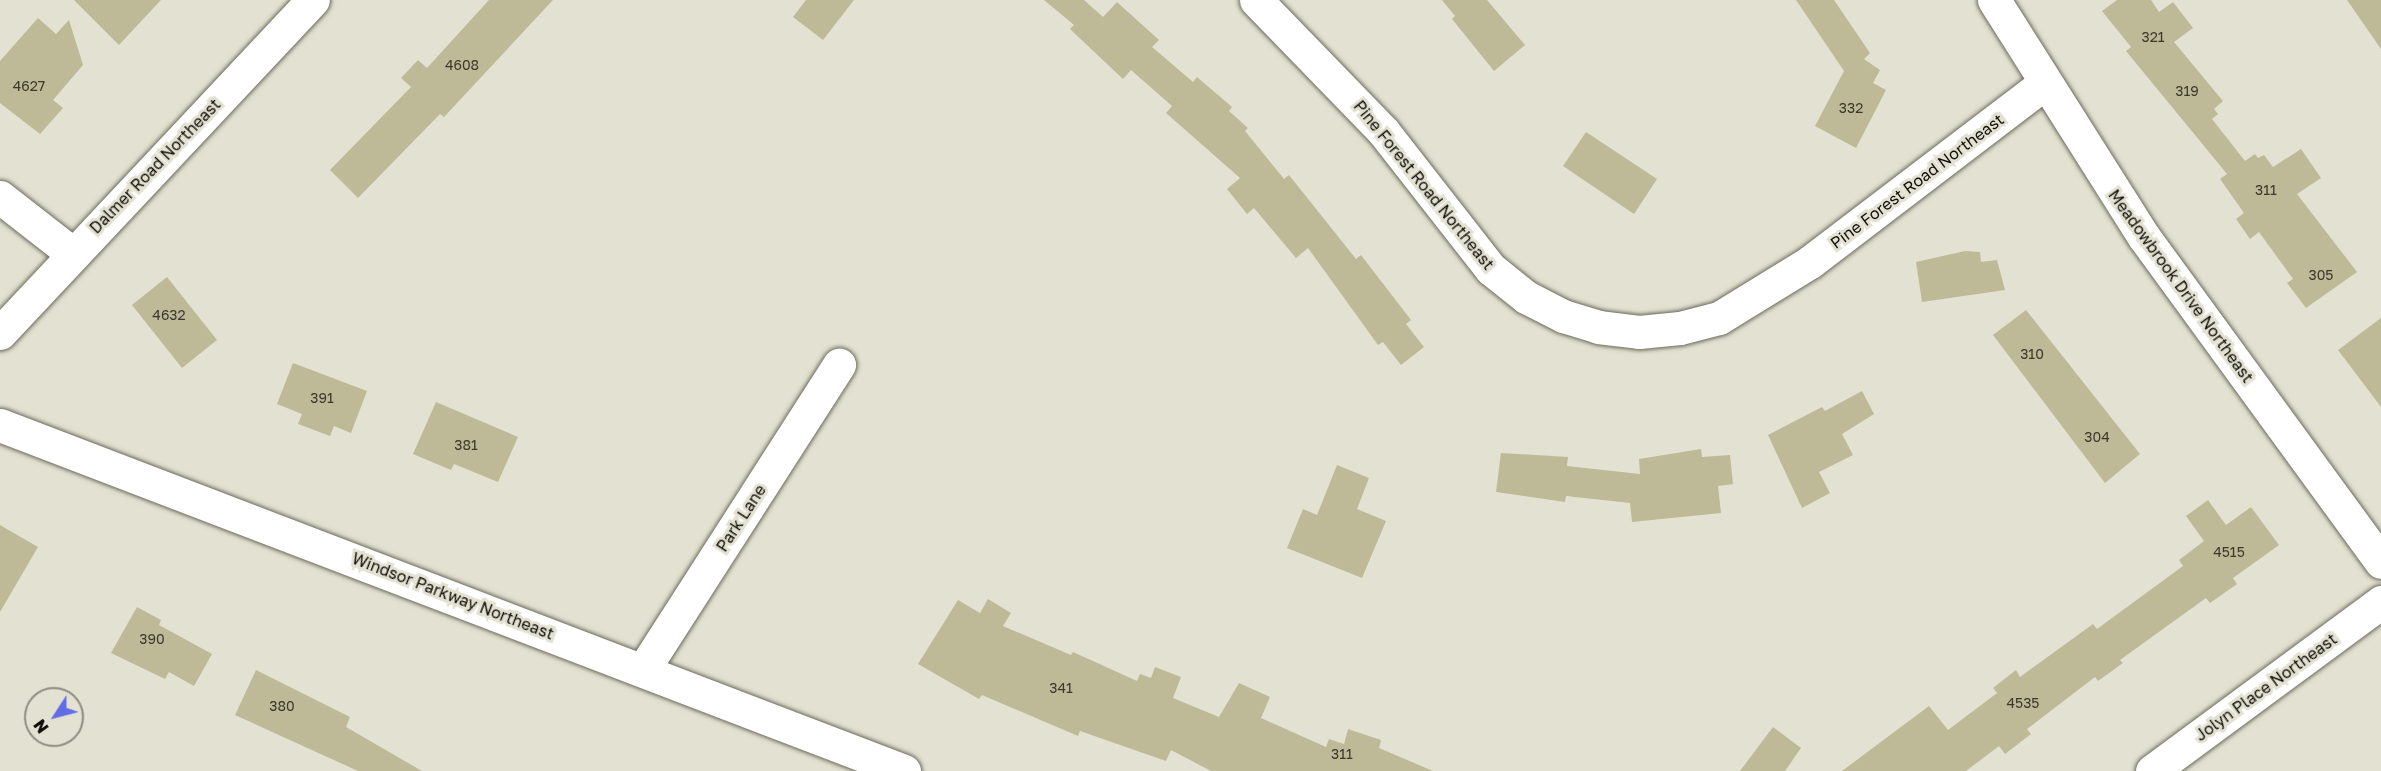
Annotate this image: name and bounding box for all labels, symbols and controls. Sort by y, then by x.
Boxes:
house number: 321 [2141,29,2165,45]
house number: 4608 [445,57,479,73]
house number: 4627 [13,78,45,94]
house number: 319 [2175,83,2199,99]
street label: Dalmer Road Northeast [86,95,224,237]
street label: Pine Forest Road Northeast [1350,97,1498,273]
house number: 332 [1839,100,1863,116]
street label: Pine Forest Road Northeast [1827,110,2007,252]
house number: 311 [2255,182,2277,198]
street label: Meadowbrook Drive Northeast [2104,186,2258,386]
house number: 305 [2309,267,2333,283]
house number: 4632 [152,307,186,323]
house number: 310 [2020,346,2044,362]
house number: 391 [310,390,334,406]
house number: 304 [2084,429,2110,445]
house number: 381 [454,437,478,453]
street label: Park Lane [712,481,770,555]
house number: 4515 [2213,544,2245,560]
street label: Windsor Parkway Northeast [349,549,557,643]
street label: Jolyn Place Northeast [2191,629,2341,745]
house number: 390 [139,631,165,647]
house number: 341 [1049,680,1073,696]
north arrow [24,687,84,747]
house number: 4535 [2007,695,2039,711]
house number: 380 [269,698,295,714]
text: N [29,716,53,737]
house number: 311 [1331,746,1353,762]

